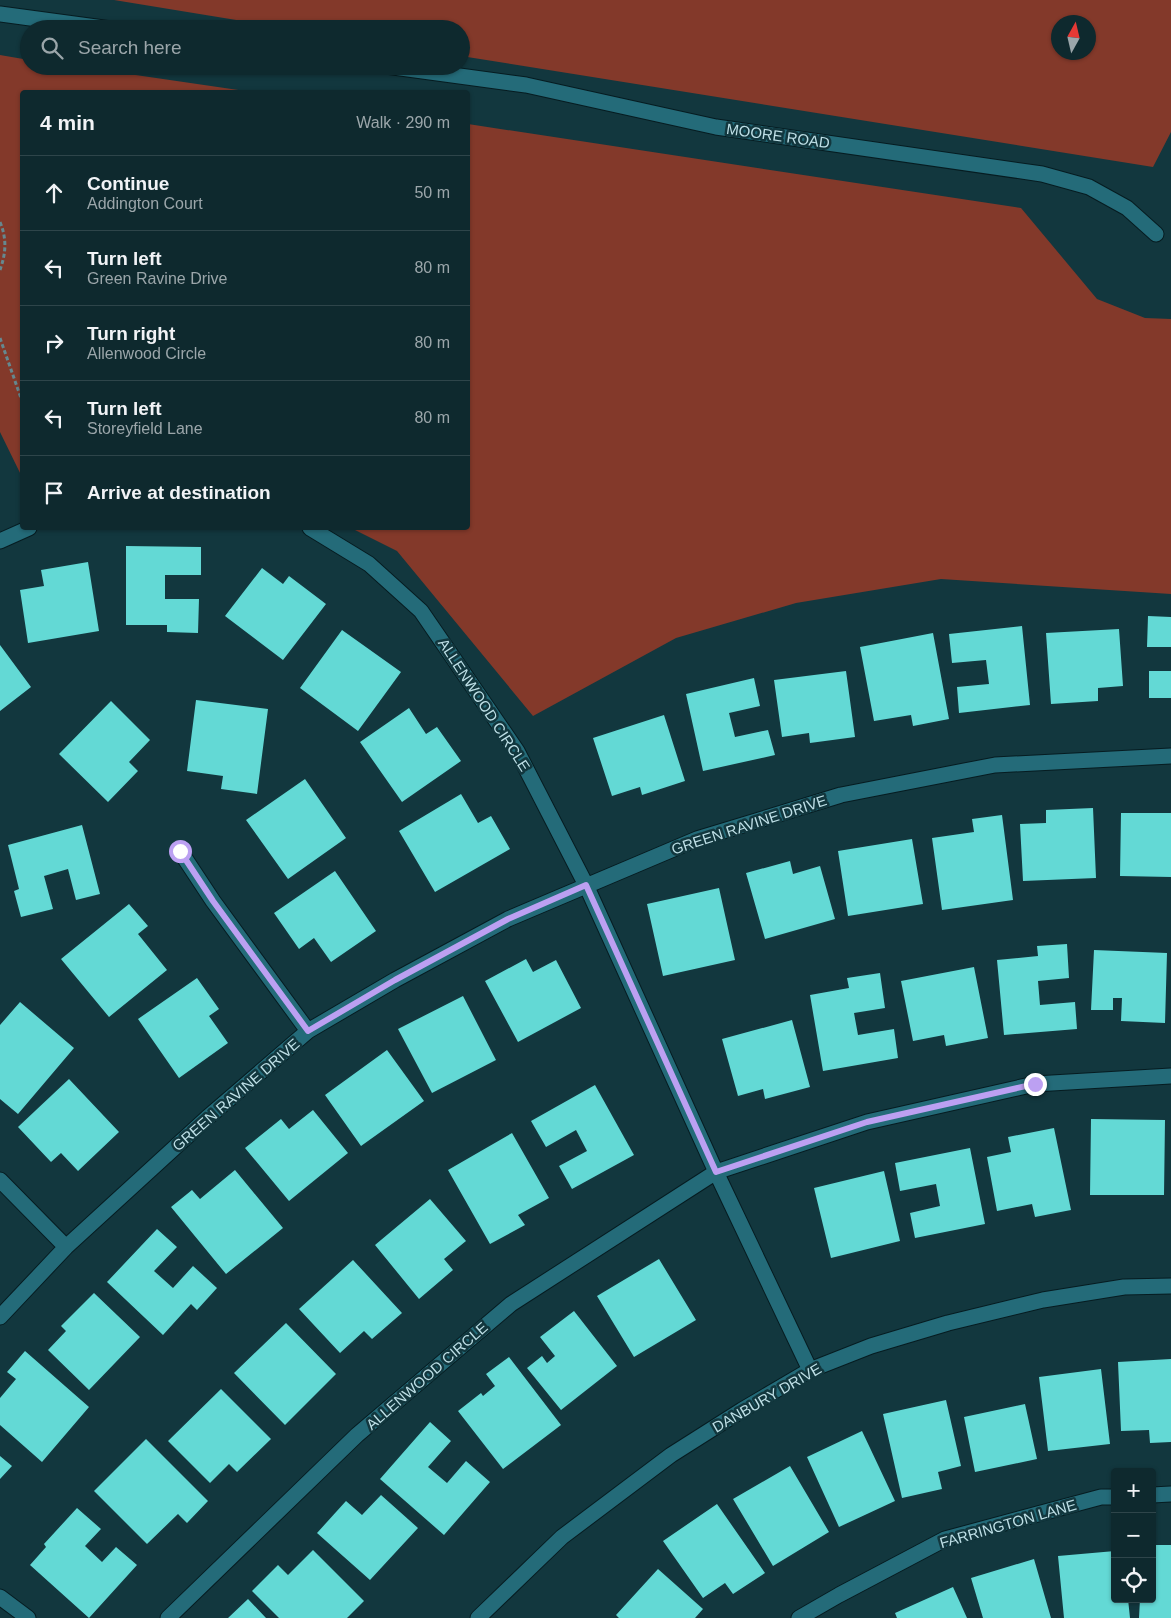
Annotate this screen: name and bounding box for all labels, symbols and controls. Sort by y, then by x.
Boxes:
north arrow [1051,15,1096,60]
search box [20,20,470,75]
icon: search [38,34,66,62]
text: Search here [78,37,182,58]
text: 4 min [40,111,95,134]
text: Walk · 290 m [356,114,450,131]
street label: MOORE ROAD [725,120,831,151]
text: Continue [87,173,169,194]
icon: ahead [40,179,68,207]
text: 50 m [414,184,450,201]
text: Addington Court [87,195,203,212]
text: Turn left [87,248,162,269]
icon: left [40,254,68,282]
text: 80 m [414,259,450,276]
text: Green Ravine Drive [87,270,228,287]
text: Turn right [87,323,175,344]
icon: right [40,329,68,357]
text: 80 m [414,334,450,351]
text: Allenwood Circle [87,345,206,362]
text: Turn left [87,398,162,419]
icon: left [40,404,68,432]
text: 80 m [414,409,450,426]
text: Storeyfield Lane [87,420,203,437]
icon: arrive [40,479,68,507]
text: Arrive at destination [87,482,271,503]
street label: ALLENWOOD CIRCLE [435,635,534,774]
street label: GREEN RAVINE DRIVE [669,791,829,858]
route start [169,840,192,863]
street label: GREEN RAVINE DRIVE [169,1035,302,1154]
route end [1024,1073,1047,1096]
street label: ALLENWOOD CIRCLE [363,1318,491,1433]
street label: DANBURY DRIVE [709,1360,824,1436]
map controls [1111,1468,1156,1603]
button: + [1111,1468,1156,1513]
street label: FARRINGTON LANE [938,1496,1078,1551]
button: − [1111,1513,1156,1558]
button: locate [1111,1558,1156,1603]

